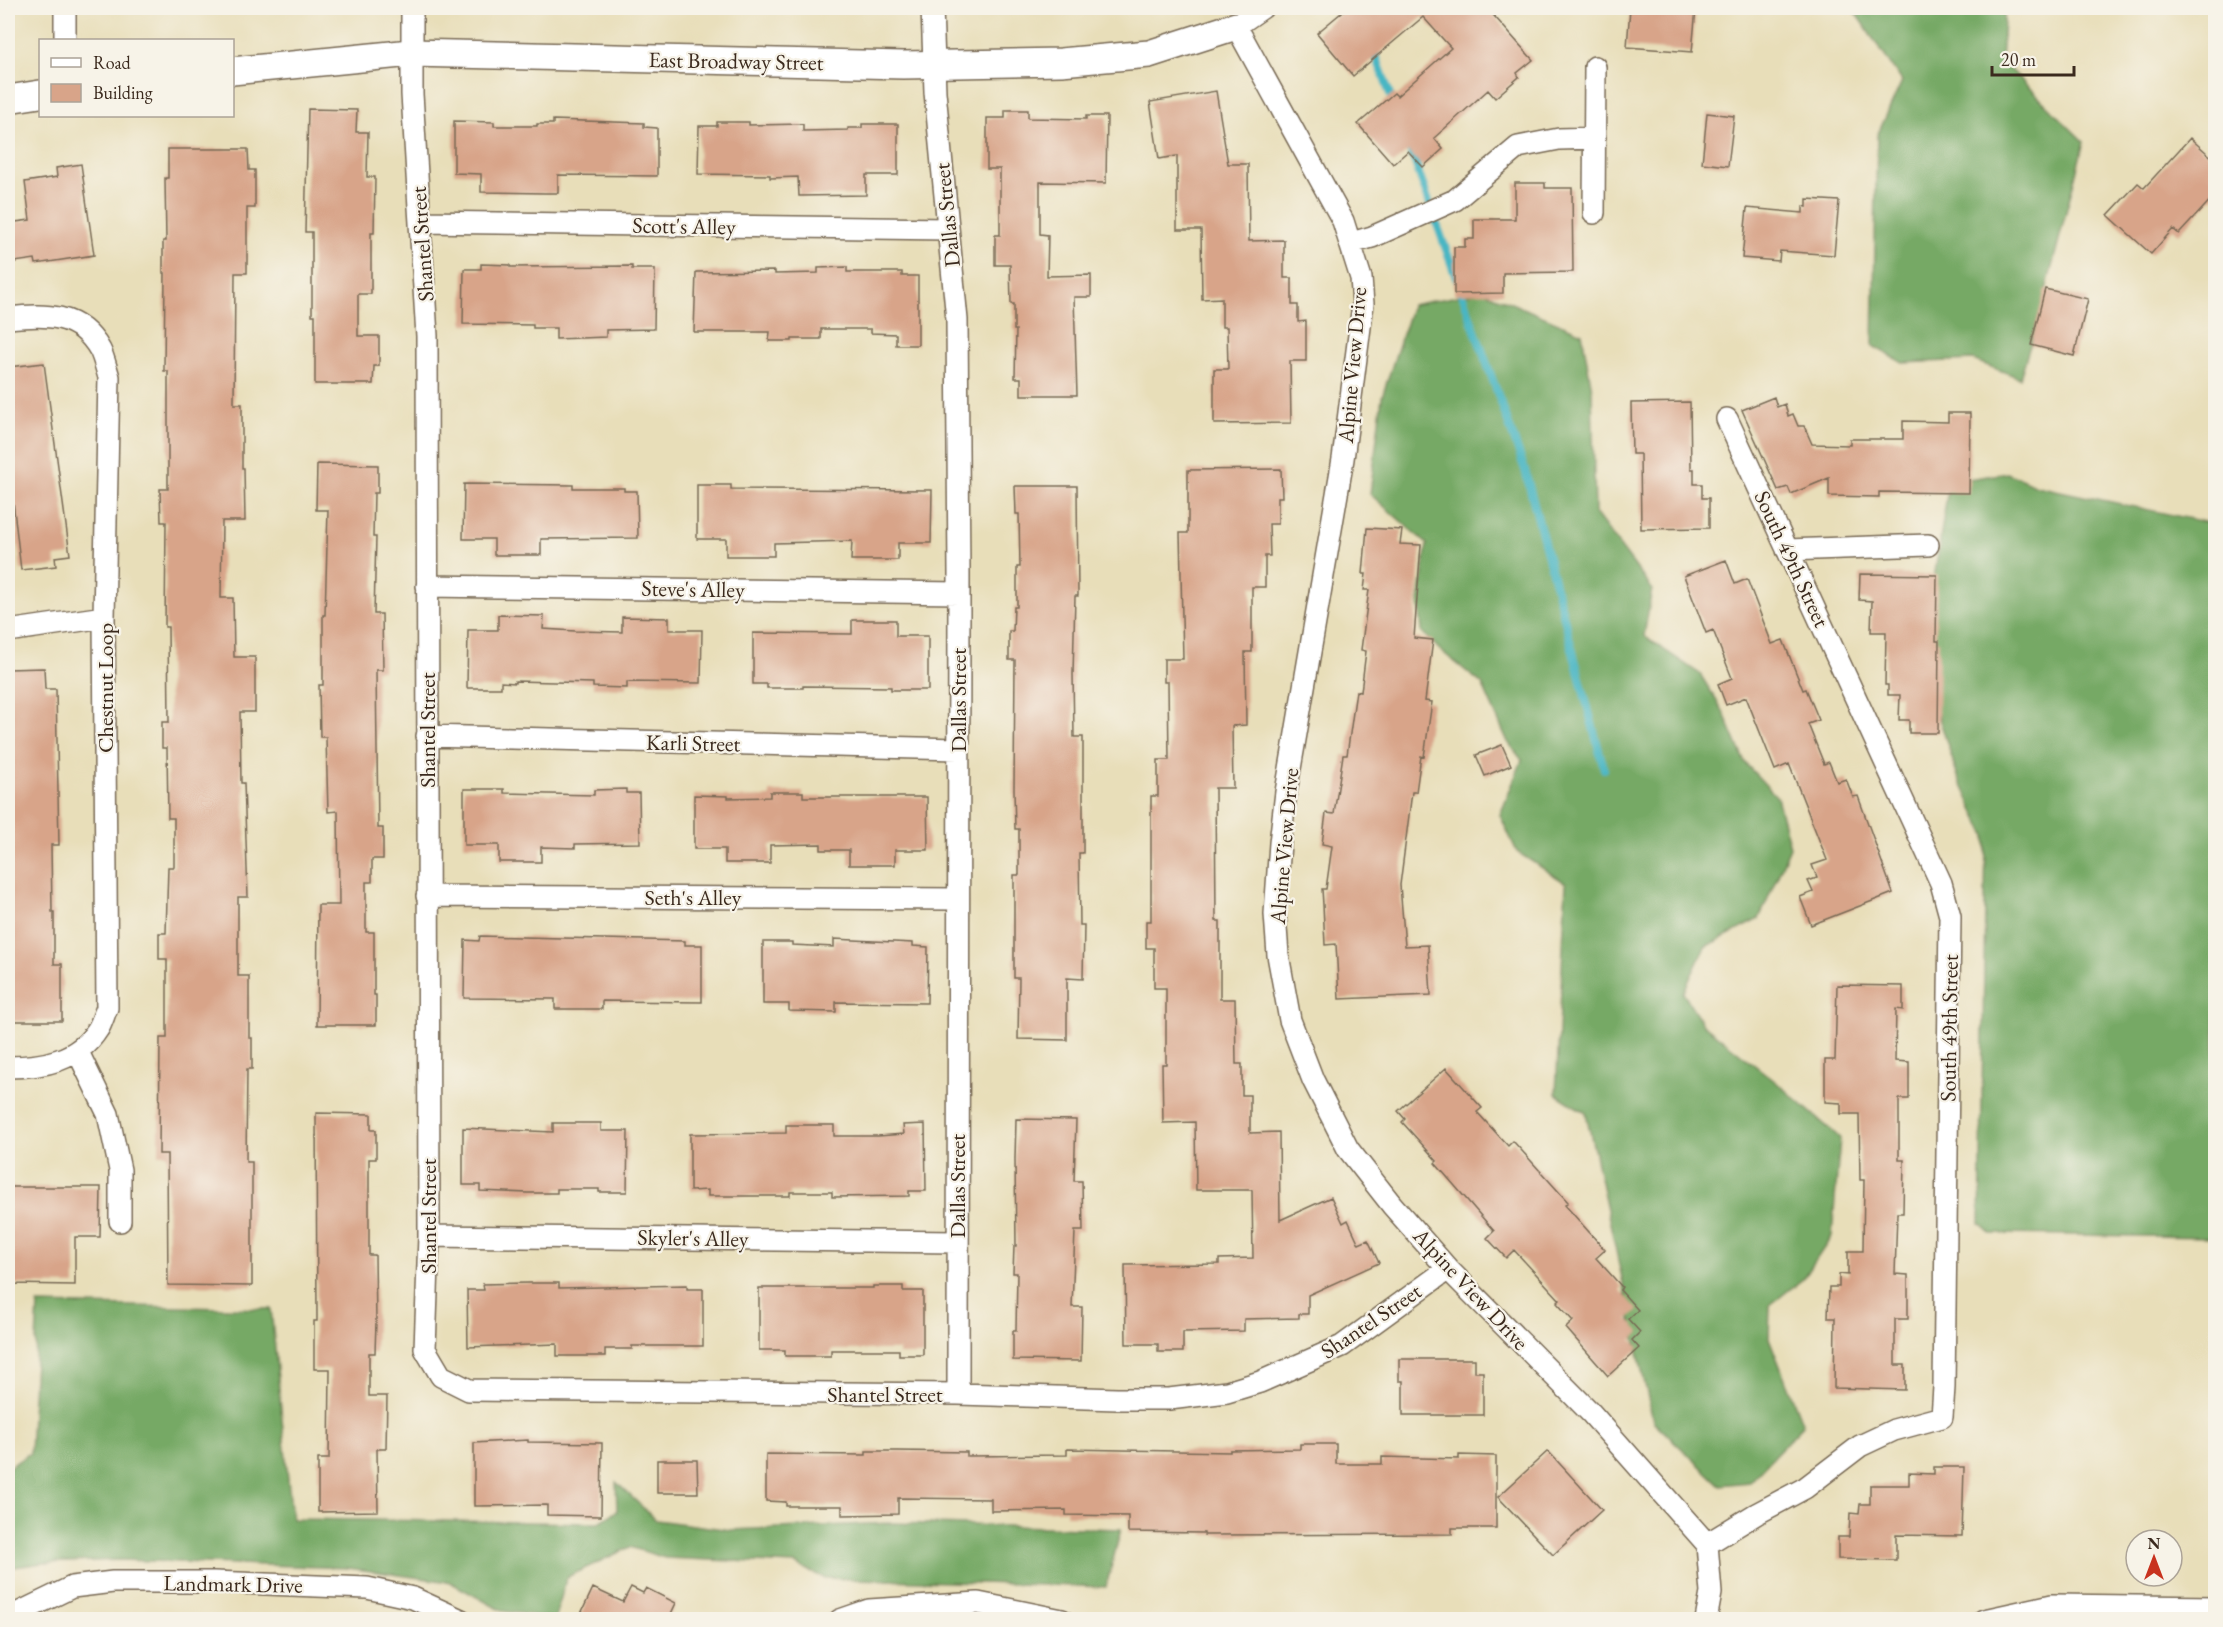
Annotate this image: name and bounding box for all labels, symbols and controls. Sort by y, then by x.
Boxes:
legend [39,39,234,117]
scale bar [1992,39,2074,77]
street label: East Broadway Street [648,45,824,77]
text: 20 m [2001,48,2036,71]
text: Road [93,51,132,74]
text: Building [93,81,153,104]
street label: Dallas Street [927,161,967,269]
street label: Shantel Street [404,185,440,303]
street label: Scott's Alley [632,211,736,241]
street label: Alpine View Drive [1331,285,1373,445]
street label: South 49th Street [1748,486,1836,632]
street label: Steve's Alley [641,574,745,604]
street label: Chestnut Loop [91,623,120,753]
street label: Dallas Street [944,648,973,752]
street label: Shantel Street [413,672,442,788]
street label: Karli Street [645,728,741,758]
street label: Alpine View Drive [1263,766,1305,926]
street label: Seth's Alley [645,883,742,912]
street label: South 49th Street [1933,954,1965,1102]
street label: Dallas Street [943,1134,972,1238]
street label: Shantel Street [414,1158,443,1274]
street label: Alpine View Drive [1406,1221,1535,1356]
street label: Skyler's Alley [637,1223,749,1253]
street label: Shantel Street [1315,1277,1427,1365]
street label: Shantel Street [827,1380,943,1409]
north arrow [2124,1528,2184,1588]
text: N [2148,1533,2161,1554]
street label: Landmark Drive [163,1568,303,1600]

